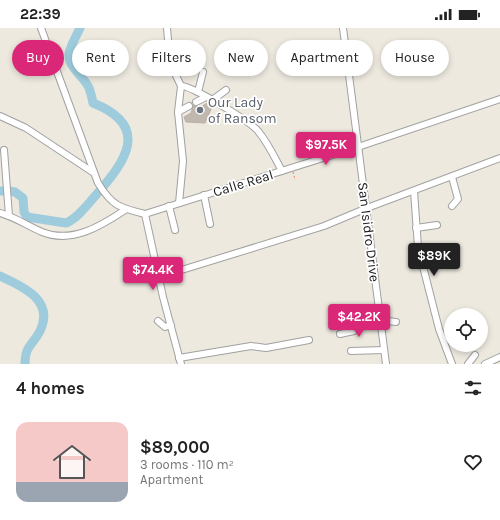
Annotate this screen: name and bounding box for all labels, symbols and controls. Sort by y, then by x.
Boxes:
text: 22:39 [20,5,61,23]
chip: Buy [12,40,64,76]
chip: Rent [72,40,129,76]
chip: Filters [137,40,206,76]
chip: New [214,40,268,76]
chip: Apartment [276,40,373,76]
chip: House [381,40,449,76]
place label: Our Lady of Ransom [208,94,277,127]
marker: Our Lady of Ransom [195,105,205,115]
pin: $97.5K [293,132,359,166]
text: $97.5K [305,137,347,152]
street label: Calle Real [211,166,275,201]
street label: San Isidro Drive [354,181,383,283]
pin: $89K [410,243,458,277]
text: $89K [417,248,451,263]
pin: $74.4K [120,257,186,291]
text: $74.4K [132,262,174,277]
pin: $42.2K [326,304,392,338]
map controls [444,308,488,352]
button: locate [444,308,488,352]
text: $42.2K [337,309,381,324]
icon: filters [462,377,484,399]
text: 4 homes [16,378,85,398]
text: $89,000 [140,437,210,457]
icon: home [48,438,96,486]
icon: heart [462,451,484,473]
text: 3 rooms · 110 m² [140,457,234,472]
text: Apartment [140,472,203,487]

